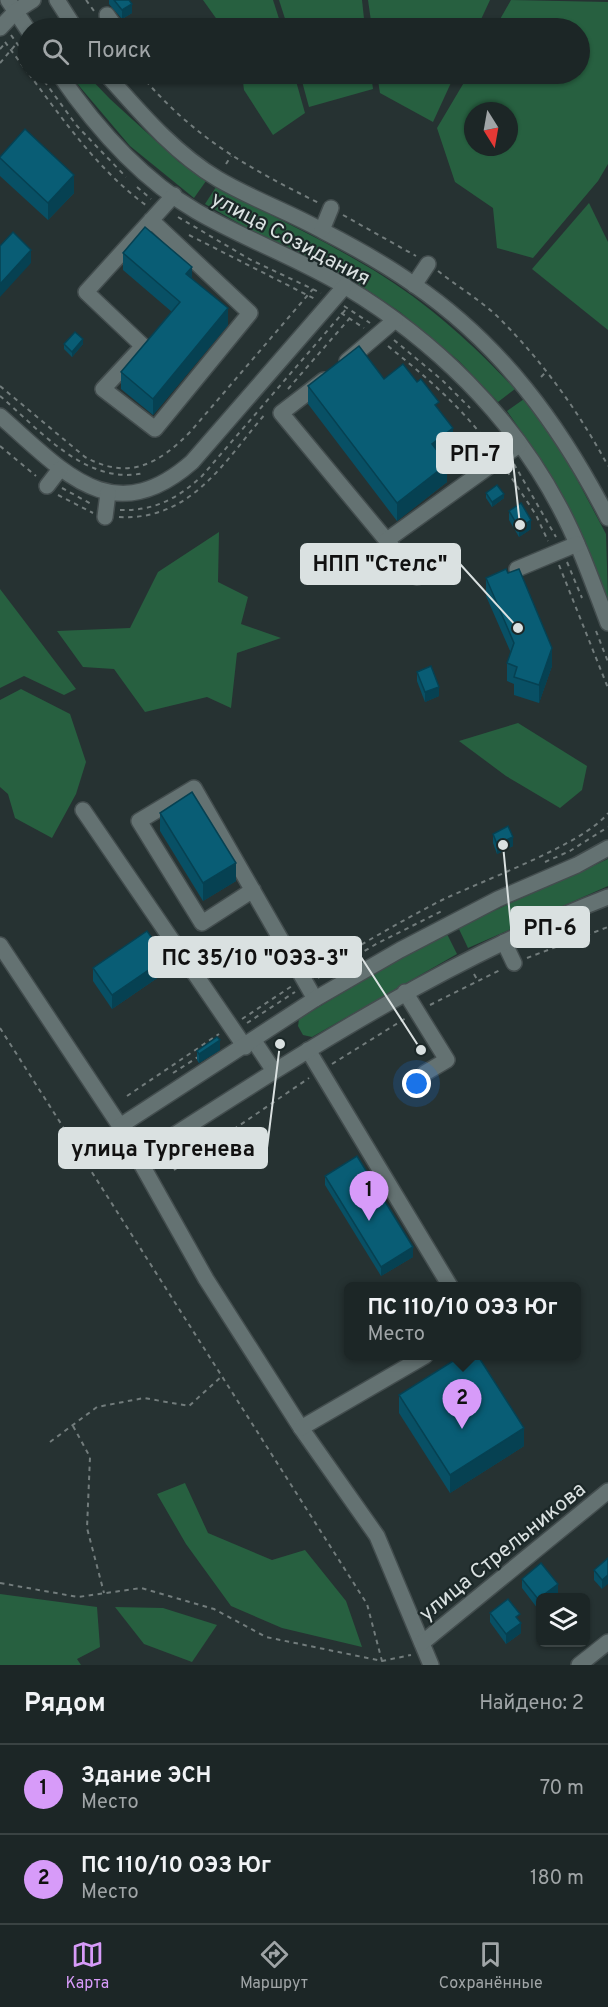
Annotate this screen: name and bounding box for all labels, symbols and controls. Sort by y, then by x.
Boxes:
search box [18,18,590,84]
icon: search [39,35,72,68]
text: Поиск [87,38,151,65]
north arrow [464,102,518,156]
street label: улица Созидания [206,186,375,293]
callout: РП-7 [437,433,512,473]
text: РП-7 [450,442,500,469]
callout: НПП "Стелс" [301,544,460,584]
text: НПП "Стелс" [312,552,448,579]
callout: РП-6 [511,907,589,947]
text: РП-6 [523,916,577,943]
callout: ПС 35/10 "ОЭЗ-3" [149,937,361,977]
text: ПС 35/10 "ОЭЗ-3" [161,946,349,973]
your location [402,1069,431,1098]
callout: улица Тургенева [59,1128,267,1168]
text: улица Тургенева [71,1137,255,1164]
pin: 1 [350,1172,388,1221]
popup [344,1282,581,1360]
text: ПС 110/10 ОЭЗ Юг [367,1295,558,1322]
text: Место [367,1322,425,1348]
pin: 2 [442,1380,482,1429]
street label: улица Стрельникова [414,1476,592,1628]
map controls [536,1593,590,1647]
button: layers [536,1593,590,1647]
text: Рядом [24,1688,106,1721]
text: Найдено: 2 [479,1691,584,1717]
text: Здание ЭСН [81,1763,211,1790]
text: 1 [40,1776,48,1802]
text: 70 m [540,1776,584,1802]
text: Место [81,1790,139,1816]
text: ПС 110/10 ОЭЗ Юг [81,1853,271,1880]
text: 2 [37,1866,50,1892]
text: 180 m [530,1866,584,1892]
text: Место [81,1880,139,1906]
tab: Карта [65,1938,109,1994]
tab: Маршрут [240,1938,308,1994]
tab: Сохранённые [439,1938,543,1994]

